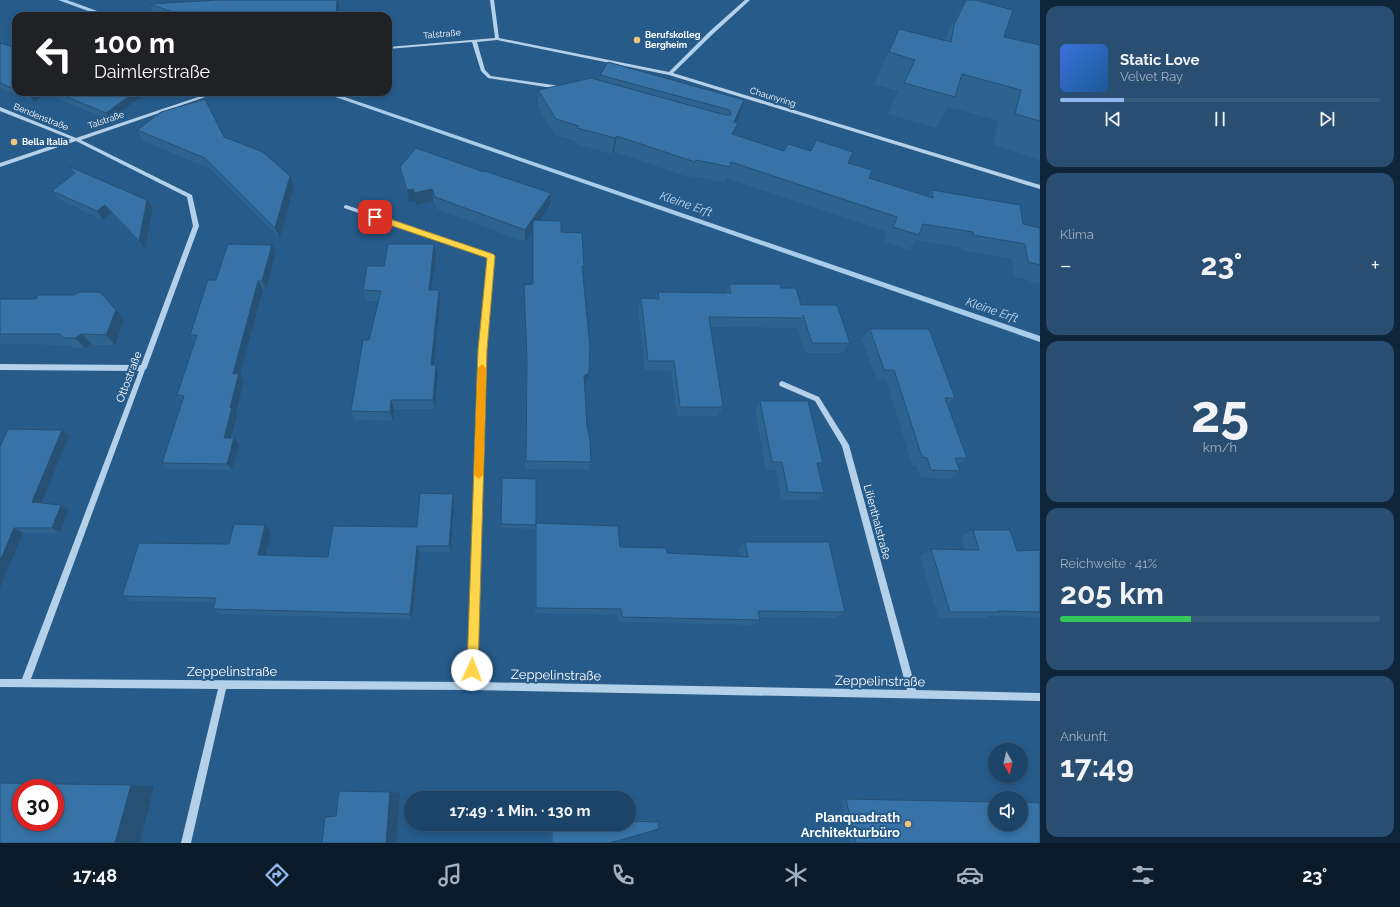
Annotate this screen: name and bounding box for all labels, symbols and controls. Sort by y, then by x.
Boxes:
text: 100 m [94,27,175,60]
street label: Talstraße [423,27,462,41]
icon: left [28,28,80,80]
place label: Berufskolleg Bergheim [645,30,701,50]
marker: Berufskolleg Bergheim [632,35,642,45]
text: Static Love [1120,51,1199,69]
text: Daimlerstraße [94,61,210,82]
text: Velvet Ray [1120,69,1183,84]
street label: Chaunyring [749,85,797,109]
street label: Bendenstraße [12,101,71,133]
icon: previous [1102,108,1124,130]
icon: pause [1209,108,1231,130]
icon: next [1316,108,1338,130]
street label: Talstraße [87,109,126,131]
marker: Bella Italia [9,137,19,147]
place label: Bella Italia [22,137,68,147]
water label: Kleine Erft [658,189,714,220]
pin [358,200,392,234]
icon: arrive [364,206,386,228]
text: Klima [1060,227,1094,242]
text: 23° [1200,247,1242,282]
text: − [1060,252,1072,278]
text: + [1371,252,1380,278]
water label: Kleine Erft [964,295,1020,326]
street label: Ottostraße [113,349,145,404]
text: 25 [1191,383,1249,444]
text: km/h [1203,440,1237,455]
street label: Lilienthalstraße [861,483,893,562]
text: Reichweite · 41% [1060,556,1157,571]
text: 205 km [1060,576,1164,611]
position arrow [451,649,493,691]
street label: Zeppelinstraße [187,664,278,679]
street label: Zeppelinstraße [511,667,602,683]
street label: Zeppelinstraße [835,673,926,689]
text: Ankunft [1060,729,1107,744]
north arrow [988,743,1028,783]
map controls [988,743,1028,831]
text: 17:49 [1060,749,1134,784]
speed limit sign: 30 [12,779,64,831]
button: sound [988,791,1028,831]
text: 17:49 · 1 Min. · 130 m [450,802,590,820]
place label: Planquadrath Architekturbüro [801,810,900,840]
marker: Planquadrath Architekturbüro [903,819,913,829]
icon: directions [263,861,291,889]
icon: music [436,861,464,889]
icon: phone [609,861,637,889]
icon: climate [782,861,810,889]
icon: car [956,861,984,889]
icon: filters [1129,861,1157,889]
text: 17:48 [73,865,117,886]
text: 23° [1302,865,1327,886]

